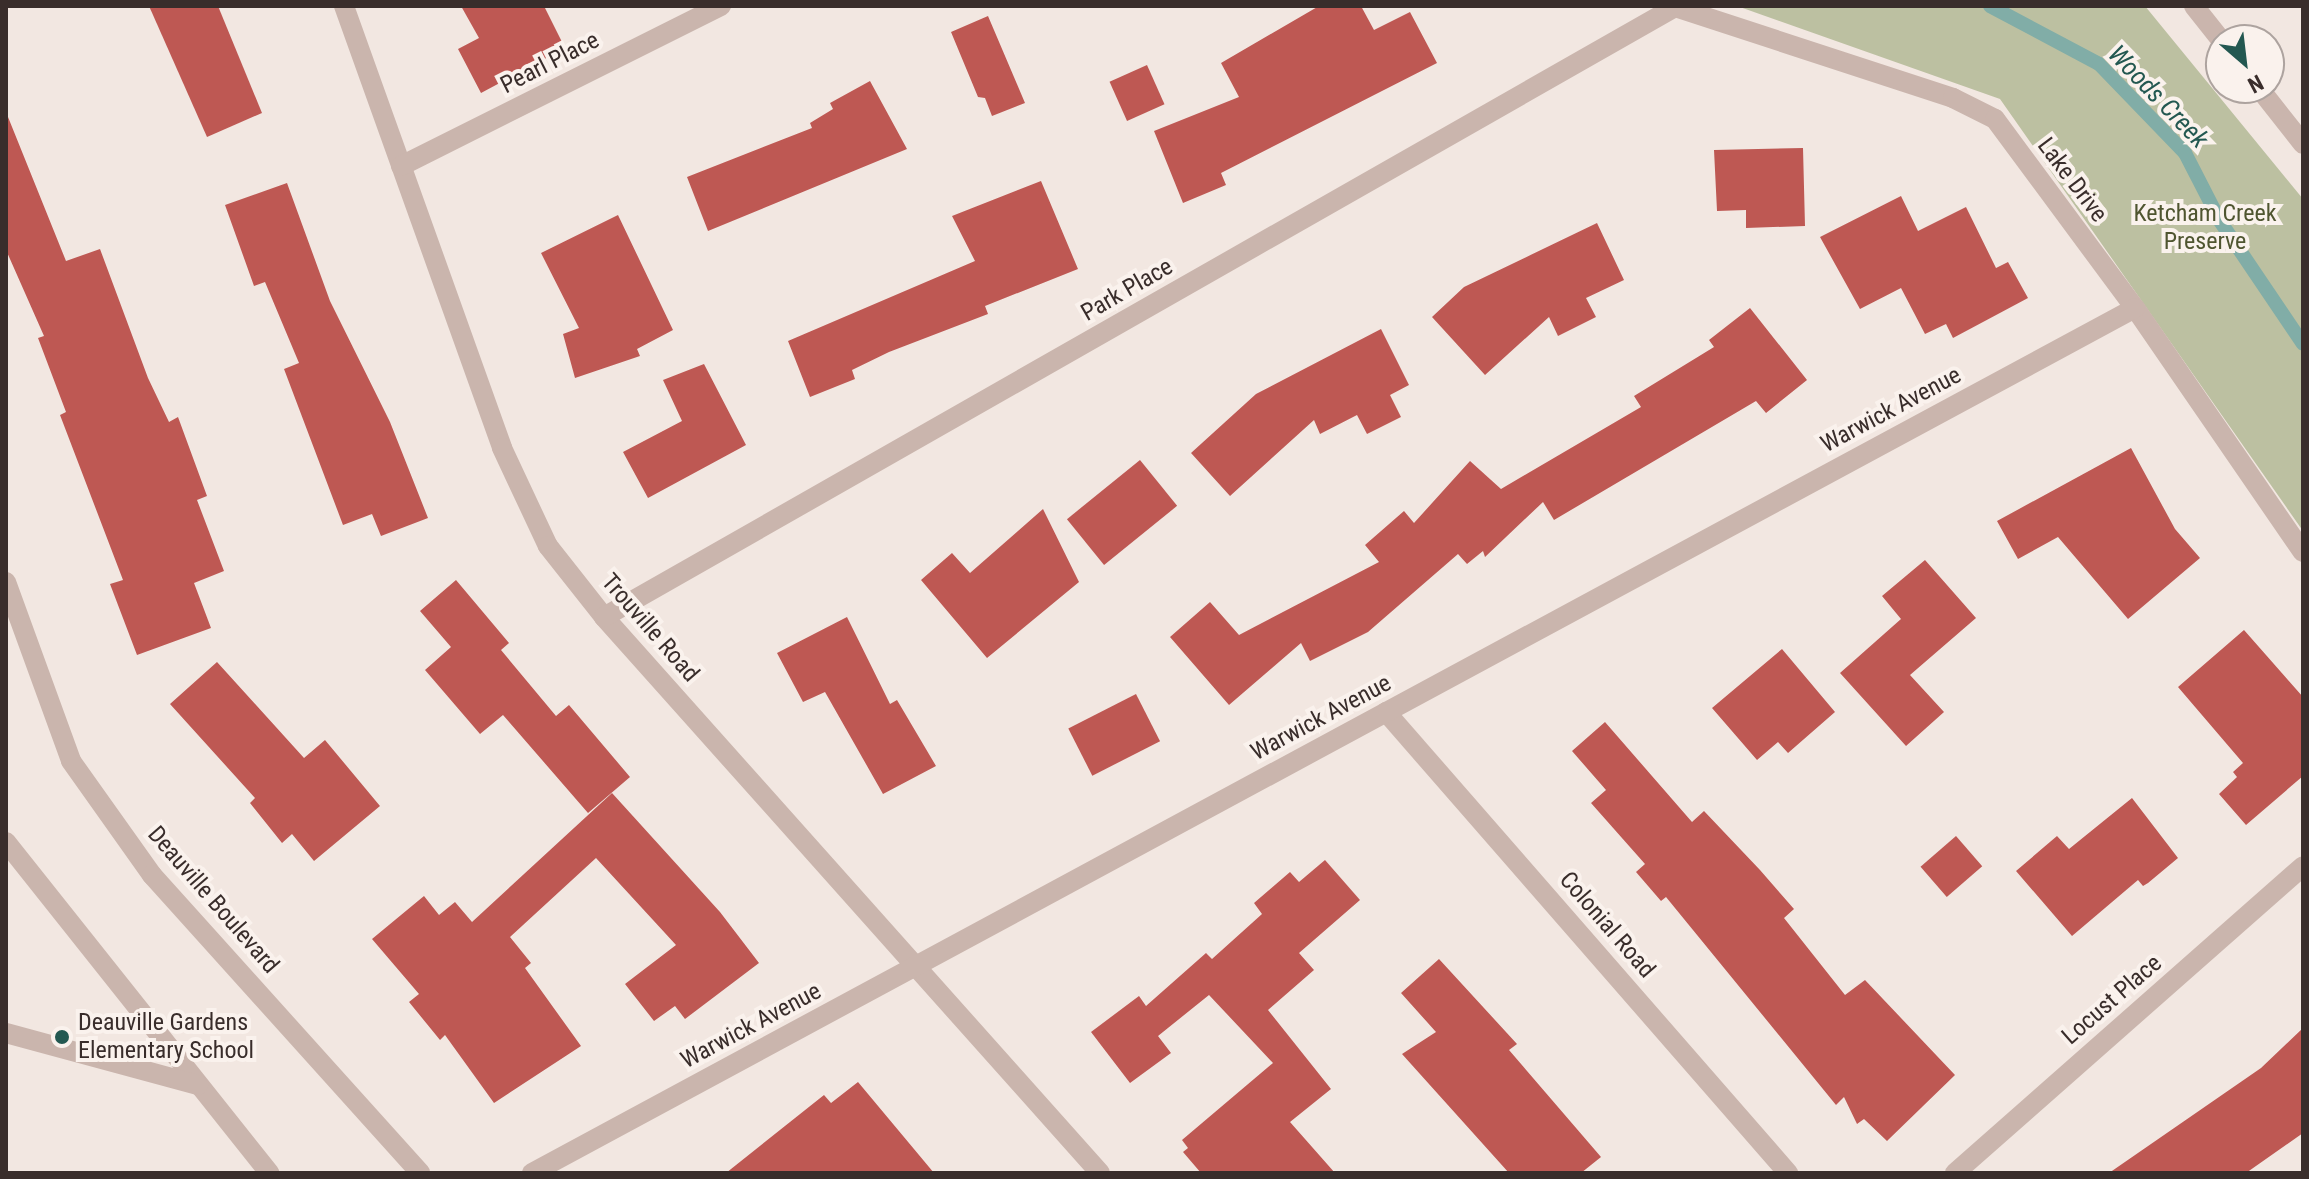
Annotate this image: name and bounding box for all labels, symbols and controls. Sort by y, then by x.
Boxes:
north arrow [2205,24,2285,104]
street label: Pearl Place [496,26,604,100]
water label: Woods Creek [2101,39,2215,155]
text: N [2244,70,2267,98]
street label: Lake Drive [2031,132,2113,228]
park label: Ketcham Creek Preserve [2134,200,2276,256]
street label: Park Place [1076,252,1178,328]
street label: Warwick Avenue [1816,361,1966,459]
street label: Trouville Road [595,568,705,688]
street label: Warwick Avenue [1246,669,1396,767]
street label: Deauville Boulevard [141,821,285,979]
street label: Colonial Road [1553,866,1661,984]
street label: Locust Place [2056,949,2168,1051]
street label: Warwick Avenue [676,977,826,1075]
place label: Deauville Gardens Elementary School [78,1009,254,1065]
marker: Deauville Gardens Elementary School [53,1028,71,1046]

